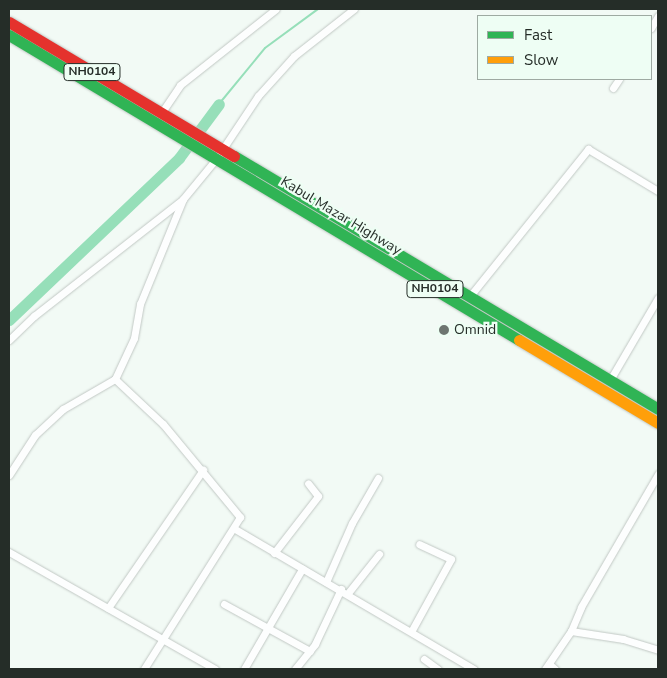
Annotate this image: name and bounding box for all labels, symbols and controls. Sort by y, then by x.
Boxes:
legend [477,15,652,80]
text: Fast [524,25,552,45]
text: Slow [524,50,558,70]
road number: NH0104 [63,62,121,82]
street label: Kabul Mazar Highway [278,173,404,259]
road number: NH0104 [406,280,464,298]
place label: Omnid [454,322,496,338]
marker: Omnid [438,324,450,336]

